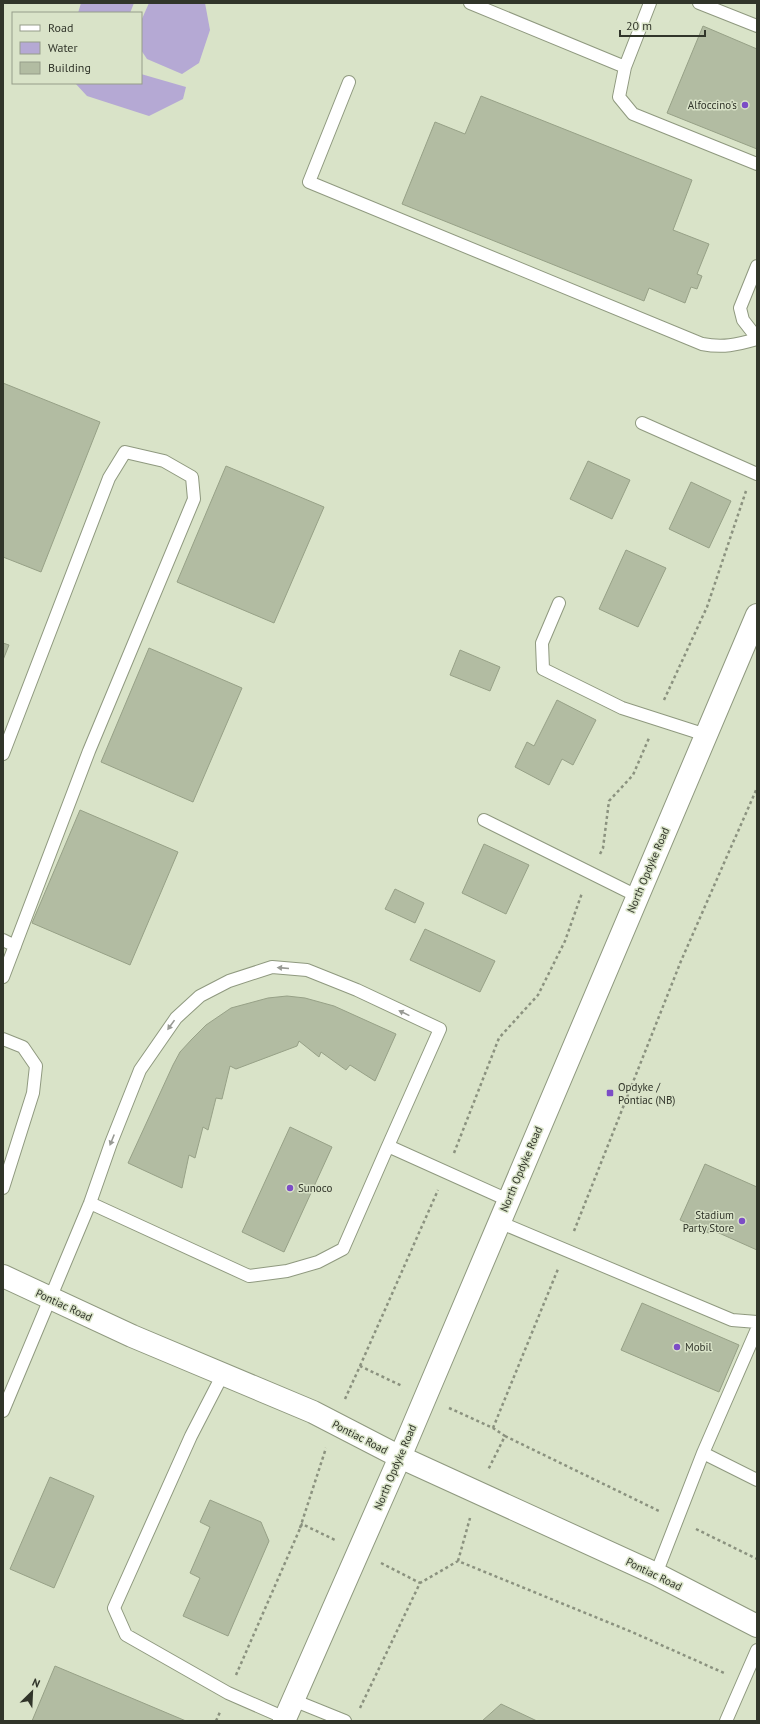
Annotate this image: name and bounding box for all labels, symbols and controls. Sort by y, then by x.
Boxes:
legend [12,12,142,84]
scale bar [620,12,705,38]
text: 20 m [626,18,652,33]
text: Road [48,20,73,35]
text: Water [48,40,78,55]
text: Building [48,60,91,75]
place label: Alfoccino's [688,98,737,112]
marker: Alfoccino's [740,100,750,110]
street label: North Opdyke Road [624,825,672,915]
one-way arrow [277,965,289,972]
one-way arrow [398,1010,410,1016]
one-way arrow [167,1020,175,1030]
place label: Opdyke / Pontiac (NB) [618,1080,675,1107]
marker: Opdyke / Pontiac (NB) [605,1088,615,1098]
street label: North Opdyke Road [497,1124,545,1214]
one-way arrow [108,1134,114,1146]
place label: Sunoco [298,1181,332,1195]
marker: Sunoco [285,1183,295,1193]
place label: Stadium Party Store [683,1208,734,1235]
marker: Stadium Party Store [737,1216,747,1226]
street label: Pontiac Road [34,1286,95,1324]
place label: Mobil [685,1340,712,1354]
marker: Mobil [672,1342,682,1352]
street label: Pontiac Road [330,1417,390,1457]
street label: North Opdyke Road [371,1422,419,1512]
street label: Pontiac Road [624,1554,684,1594]
north arrow [12,1672,52,1712]
text: N [30,1675,42,1691]

